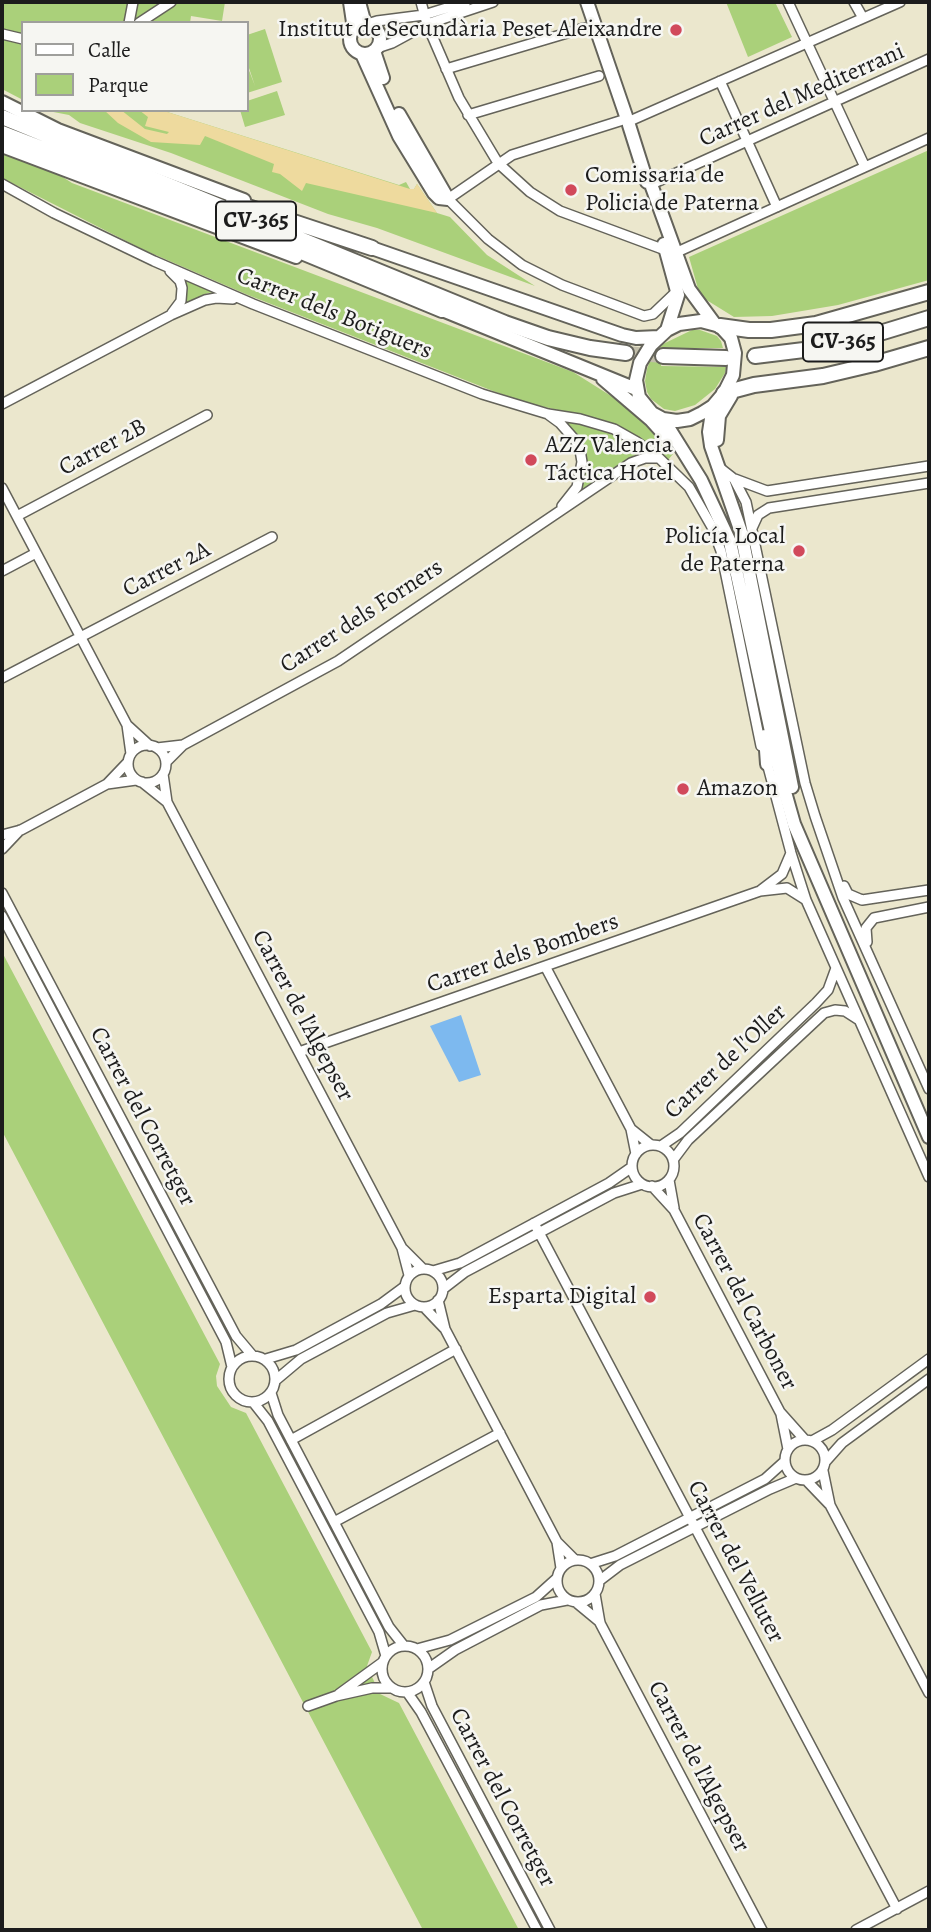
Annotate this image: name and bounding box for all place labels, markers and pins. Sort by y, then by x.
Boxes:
place label: Institut de Secundària Peset Aleixandre [278,16,662,44]
marker: Institut de Secundària Peset Aleixandre [668,22,684,38]
place label: Comissaria de Policia de Paterna [585,162,759,218]
marker: Comissaria de Policia de Paterna [563,182,579,198]
place label: AZZ Valencia Táctica Hotel [545,432,673,488]
marker: AZZ Valencia Táctica Hotel [523,452,539,468]
place label: Policía Local de Paterna [664,523,785,579]
marker: Policía Local de Paterna [791,543,807,559]
place label: Amazon [697,775,778,803]
marker: Amazon [675,781,691,797]
place label: Esparta Digital [488,1283,636,1311]
marker: Esparta Digital [642,1289,658,1305]

